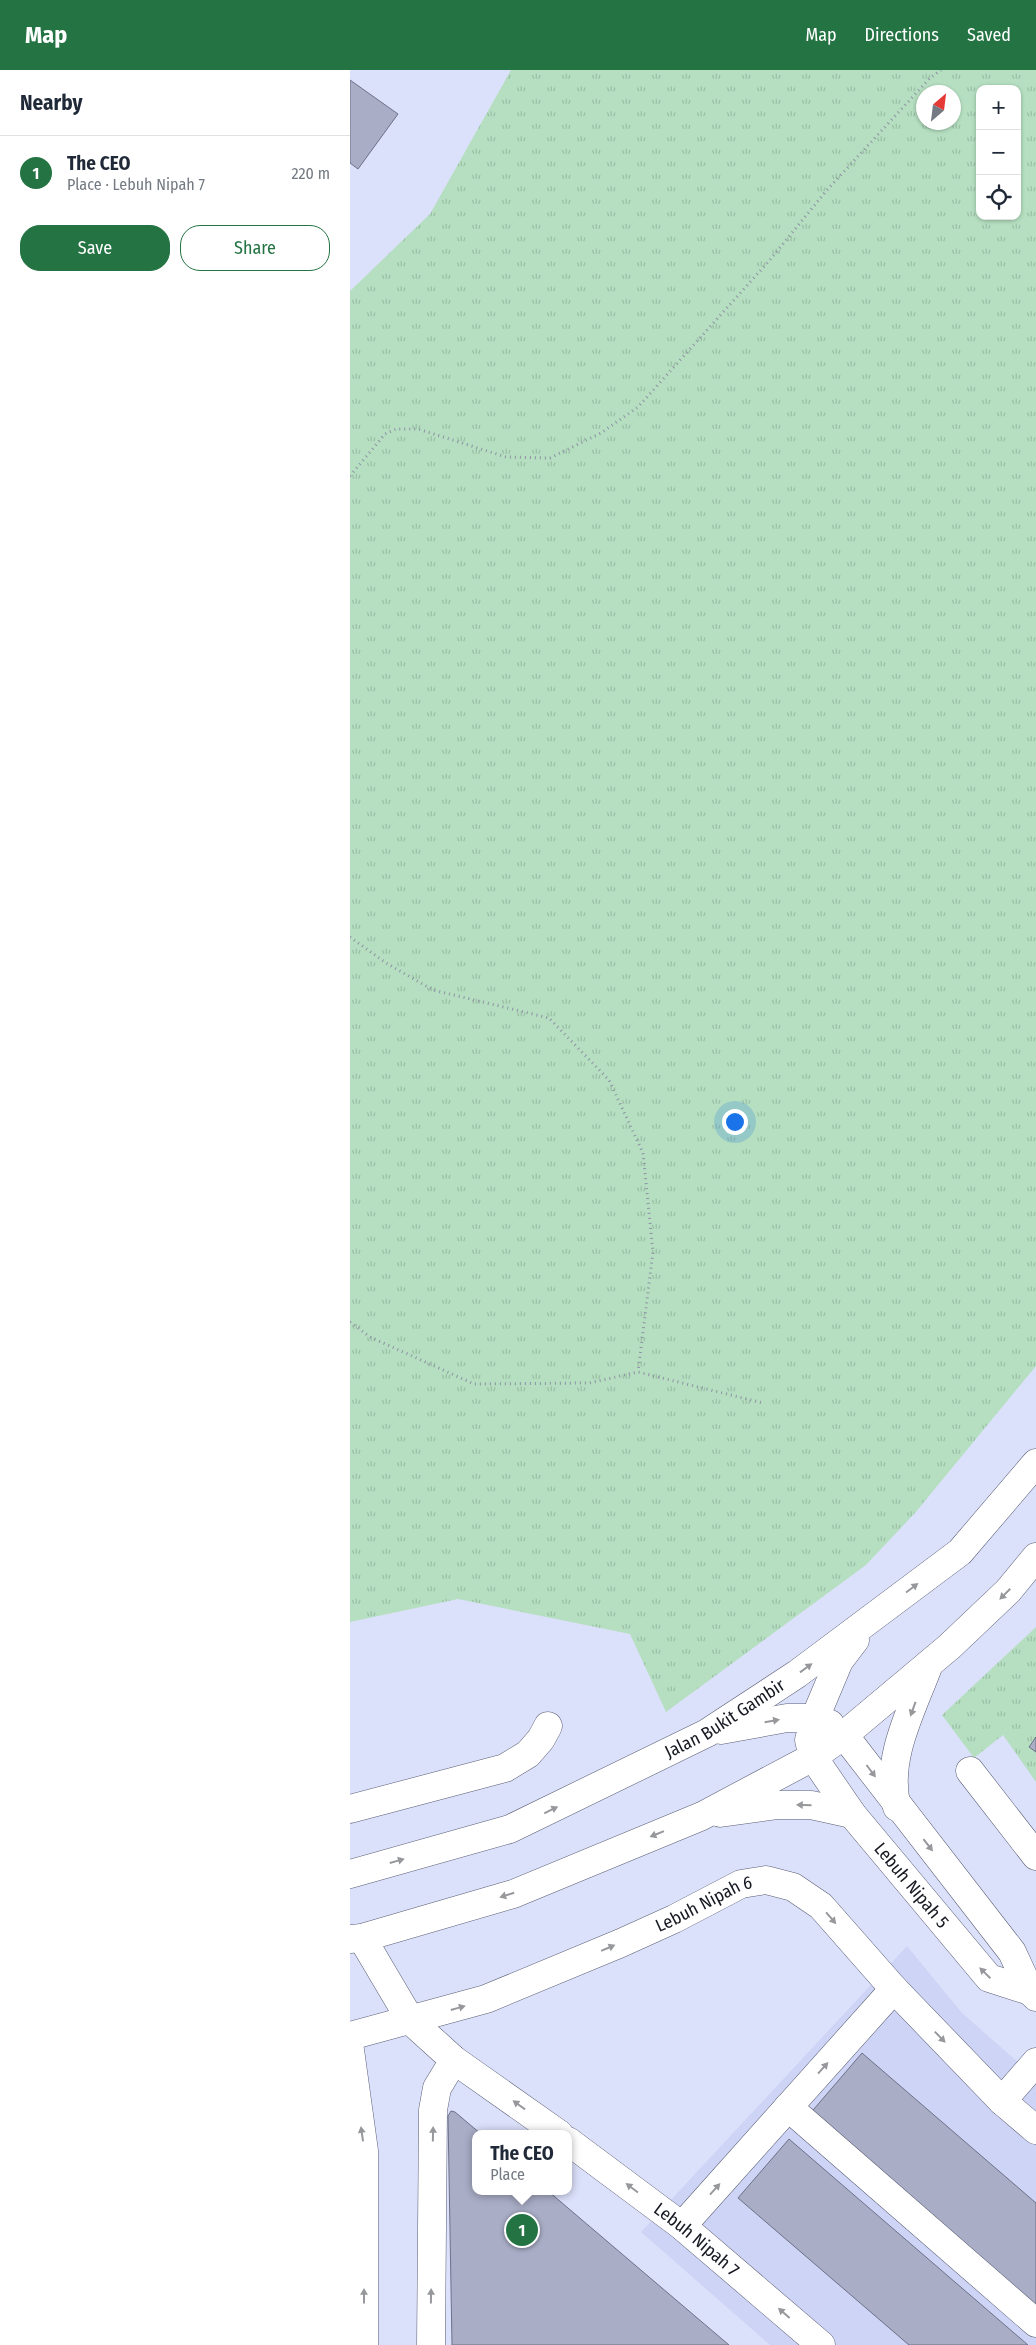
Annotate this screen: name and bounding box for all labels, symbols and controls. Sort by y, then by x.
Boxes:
text: Map [25,21,67,49]
text: Map [805,24,837,46]
text: Directions [865,24,939,46]
text: Saved [967,24,1011,46]
north arrow [916,85,961,130]
map controls [976,85,1021,220]
button: + [976,85,1021,130]
text: Nearby [20,90,82,116]
button: − [976,130,1021,175]
text: The CEO [67,152,131,175]
text: 1 [33,164,39,183]
text: 220 m [291,164,330,183]
text: Place · Lebuh Nipah 7 [67,175,205,194]
button: locate [976,175,1021,220]
button: Save [20,225,170,271]
button: Share [180,225,330,271]
your location [722,1109,748,1135]
one-way arrow [906,1583,919,1594]
one-way arrow [999,1588,1011,1600]
one-way arrow [799,1662,812,1673]
street label: Jalan Bukit Gambir [661,1674,790,1763]
one-way arrow [909,1701,916,1716]
one-way arrow [764,1716,780,1724]
one-way arrow [866,1764,876,1778]
one-way arrow [796,1801,812,1809]
one-way arrow [543,1805,558,1814]
one-way arrow [650,1830,664,1838]
street label: Lebuh Nipah 5 [869,1838,954,1933]
one-way arrow [922,1838,933,1851]
one-way arrow [390,1857,405,1865]
street label: Lebuh Nipah 6 [652,1871,754,1937]
one-way arrow [499,1892,514,1900]
one-way arrow [825,1911,836,1924]
one-way arrow [601,1944,616,1952]
one-way arrow [979,1967,991,1979]
one-way arrow [450,2004,465,2012]
one-way arrow [934,2031,946,2043]
one-way arrow [817,2063,829,2075]
one-way arrow [512,2100,526,2110]
one-way arrow [358,2126,366,2142]
one-way arrow [429,2126,437,2142]
popup [472,2130,572,2195]
text: The CEO [490,2142,554,2165]
text: Place [490,2165,525,2184]
one-way arrow [625,2183,639,2193]
one-way arrow [709,2184,721,2196]
street label: Lebuh Nipah 7 [650,2198,744,2281]
pin: 1 [506,2211,538,2249]
one-way arrow [360,2288,368,2304]
one-way arrow [428,2288,436,2304]
one-way arrow [778,2308,791,2319]

